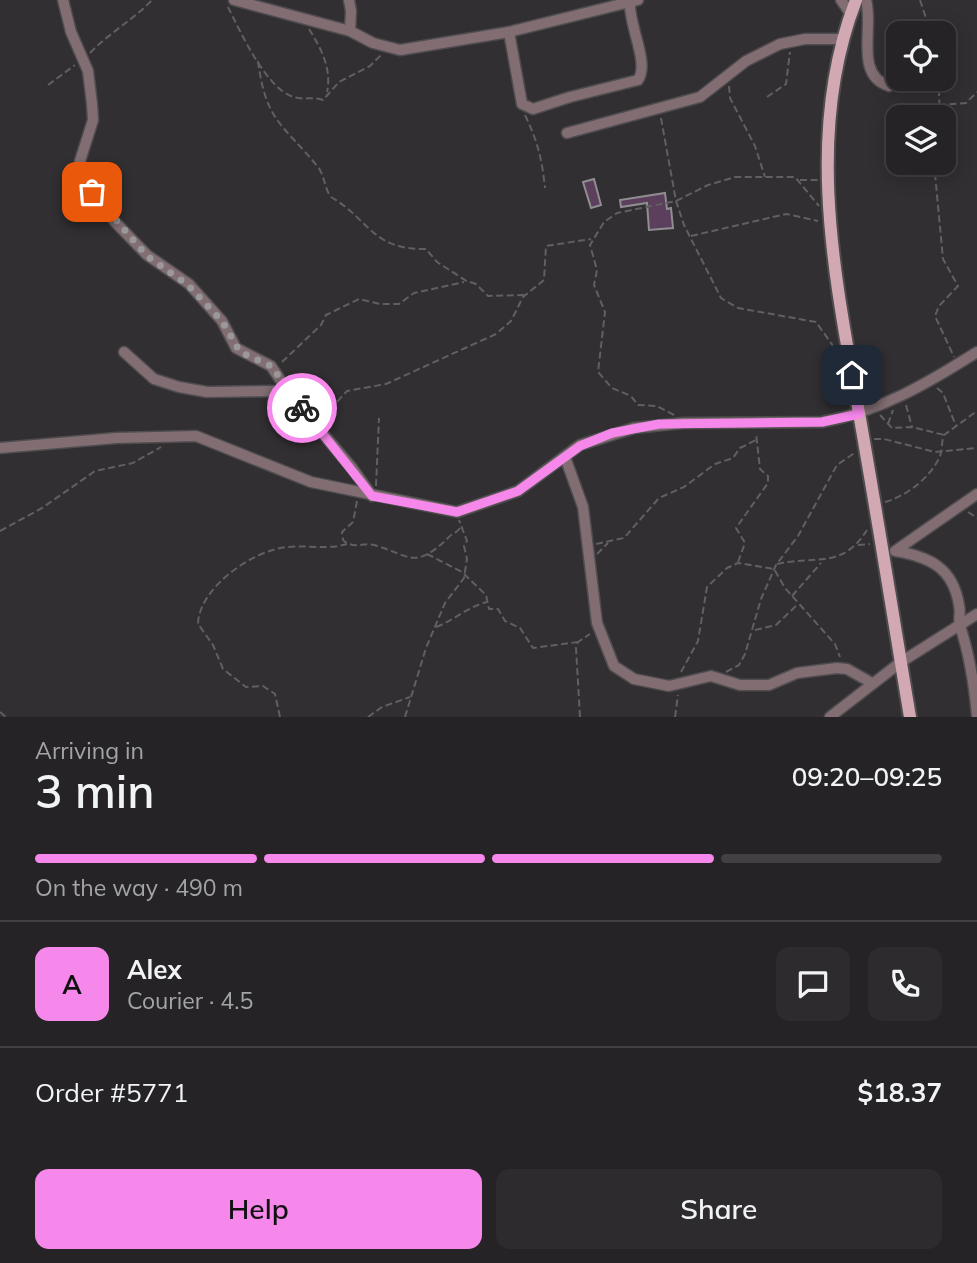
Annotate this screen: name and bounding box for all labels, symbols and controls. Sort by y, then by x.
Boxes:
map controls [886,21,956,175]
button: locate [886,21,956,91]
button: layers [886,105,956,175]
pin [62,162,122,222]
icon: bag [73,173,111,211]
pin [822,345,882,405]
icon: home [833,356,871,394]
courier [267,373,337,443]
icon: bike [283,389,321,427]
text: Arriving in [35,736,144,765]
text: 09:20–09:25 [792,760,942,793]
text: 3 min [35,762,154,820]
text: On the way · 490 m [35,873,243,902]
button: chat [776,947,850,1021]
button: phone [868,947,942,1021]
text: Alex [127,953,182,986]
text: A [62,968,82,1001]
text: Courier · 4.5 [127,986,253,1015]
text: Order #5771 [35,1076,188,1109]
text: $18.37 [858,1076,942,1109]
button: Help [35,1169,482,1249]
button: Share [496,1169,942,1249]

